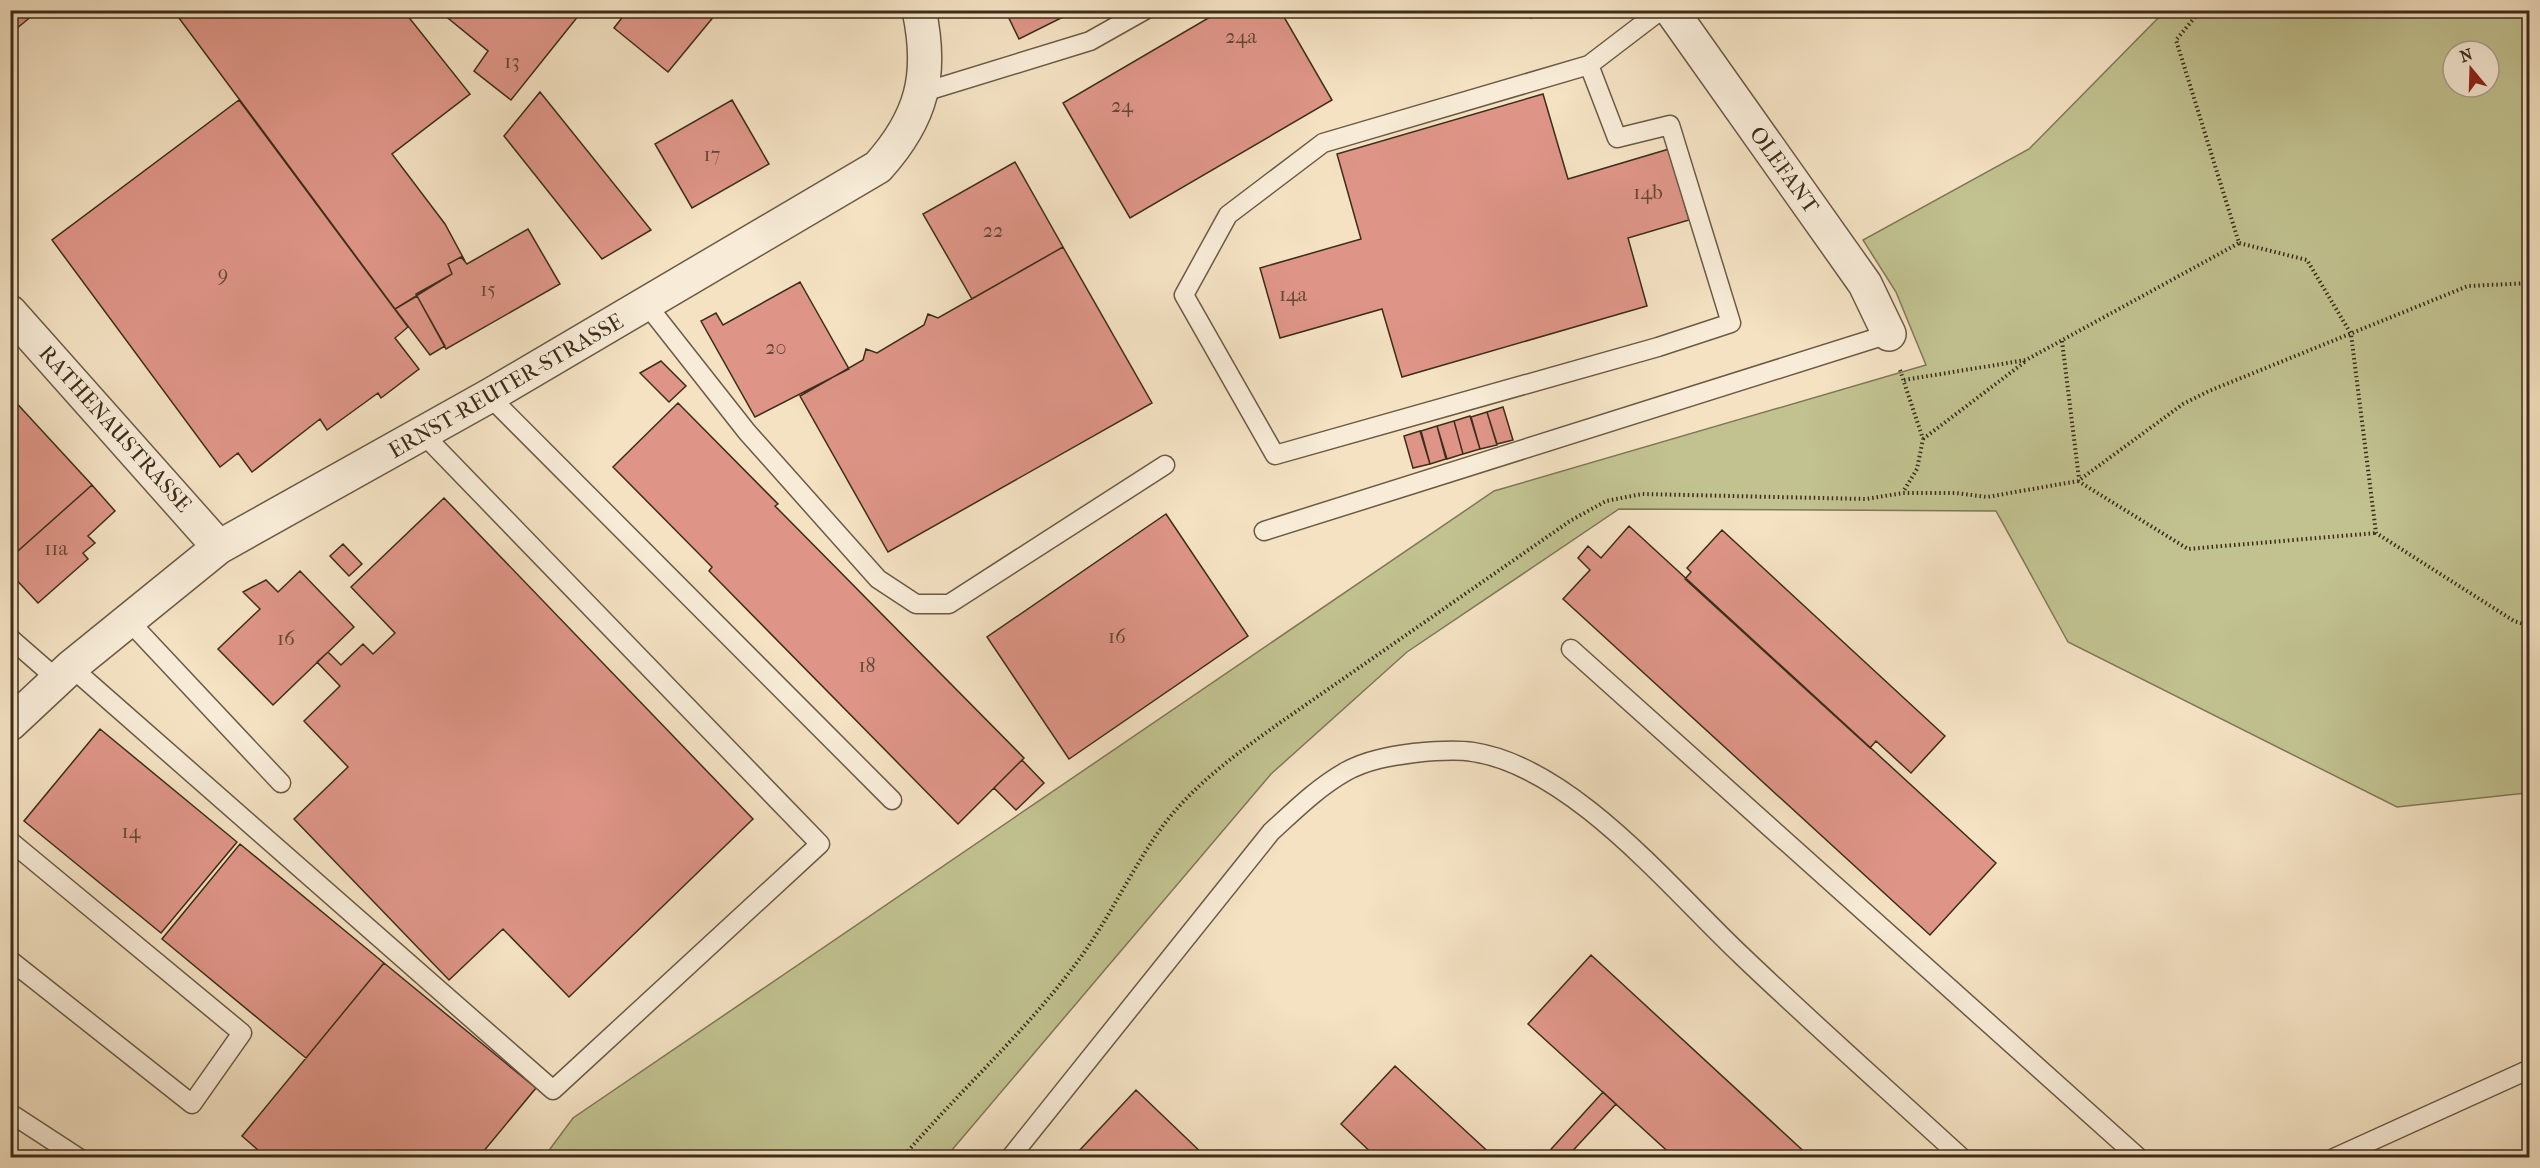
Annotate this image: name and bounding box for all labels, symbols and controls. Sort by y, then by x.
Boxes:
house number: 24a [1225,25,1257,48]
north arrow [2441,39,2501,99]
text: N [2457,44,2476,66]
house number: 13 [504,50,520,73]
house number: 24 [1111,94,1134,117]
street label: OLEFANT [1744,121,1825,219]
house number: 17 [704,143,721,166]
house number: 14b [1633,181,1663,204]
house number: 22 [983,219,1003,242]
house number: 9 [218,263,228,286]
house number: 15 [480,278,496,301]
house number: 14a [1279,283,1308,306]
street label: ERNST-REUTER-STRASSE [384,308,628,464]
house number: 20 [765,336,787,359]
street label: RATHENAUSTRASSE [33,340,197,518]
house number: 11a [44,537,69,560]
house number: 16 [1108,625,1126,648]
house number: 16 [277,627,295,650]
house number: 18 [858,654,876,677]
house number: 14 [122,820,142,843]

